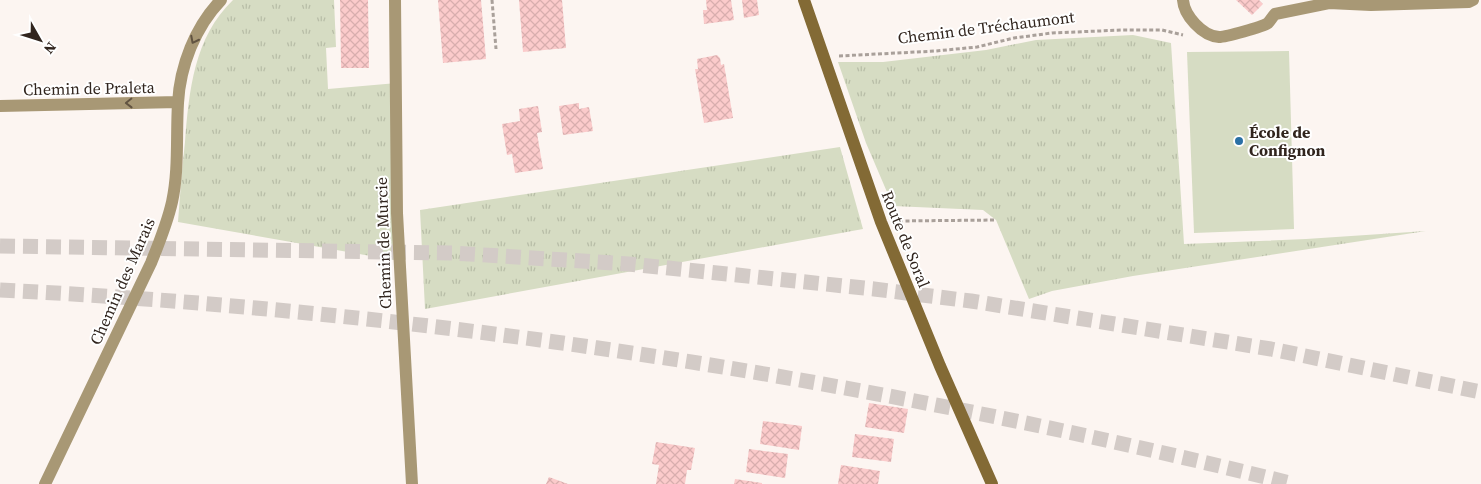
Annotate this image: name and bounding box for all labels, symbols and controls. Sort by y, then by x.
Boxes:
street label: Chemin de Tréchaumont [896,5,1076,49]
north arrow [15,15,65,65]
one-way arrow [190,35,200,44]
text: N [39,38,61,58]
street label: Chemin de Praleta [23,76,156,100]
one-way arrow [125,98,132,108]
place label: École de Confignon [1249,121,1325,161]
marker: École de Confignon [1233,135,1245,147]
street label: Chemin de Murcie [370,177,396,309]
street label: Route de Soral [877,187,936,291]
street label: Chemin des Marais [84,214,160,348]

